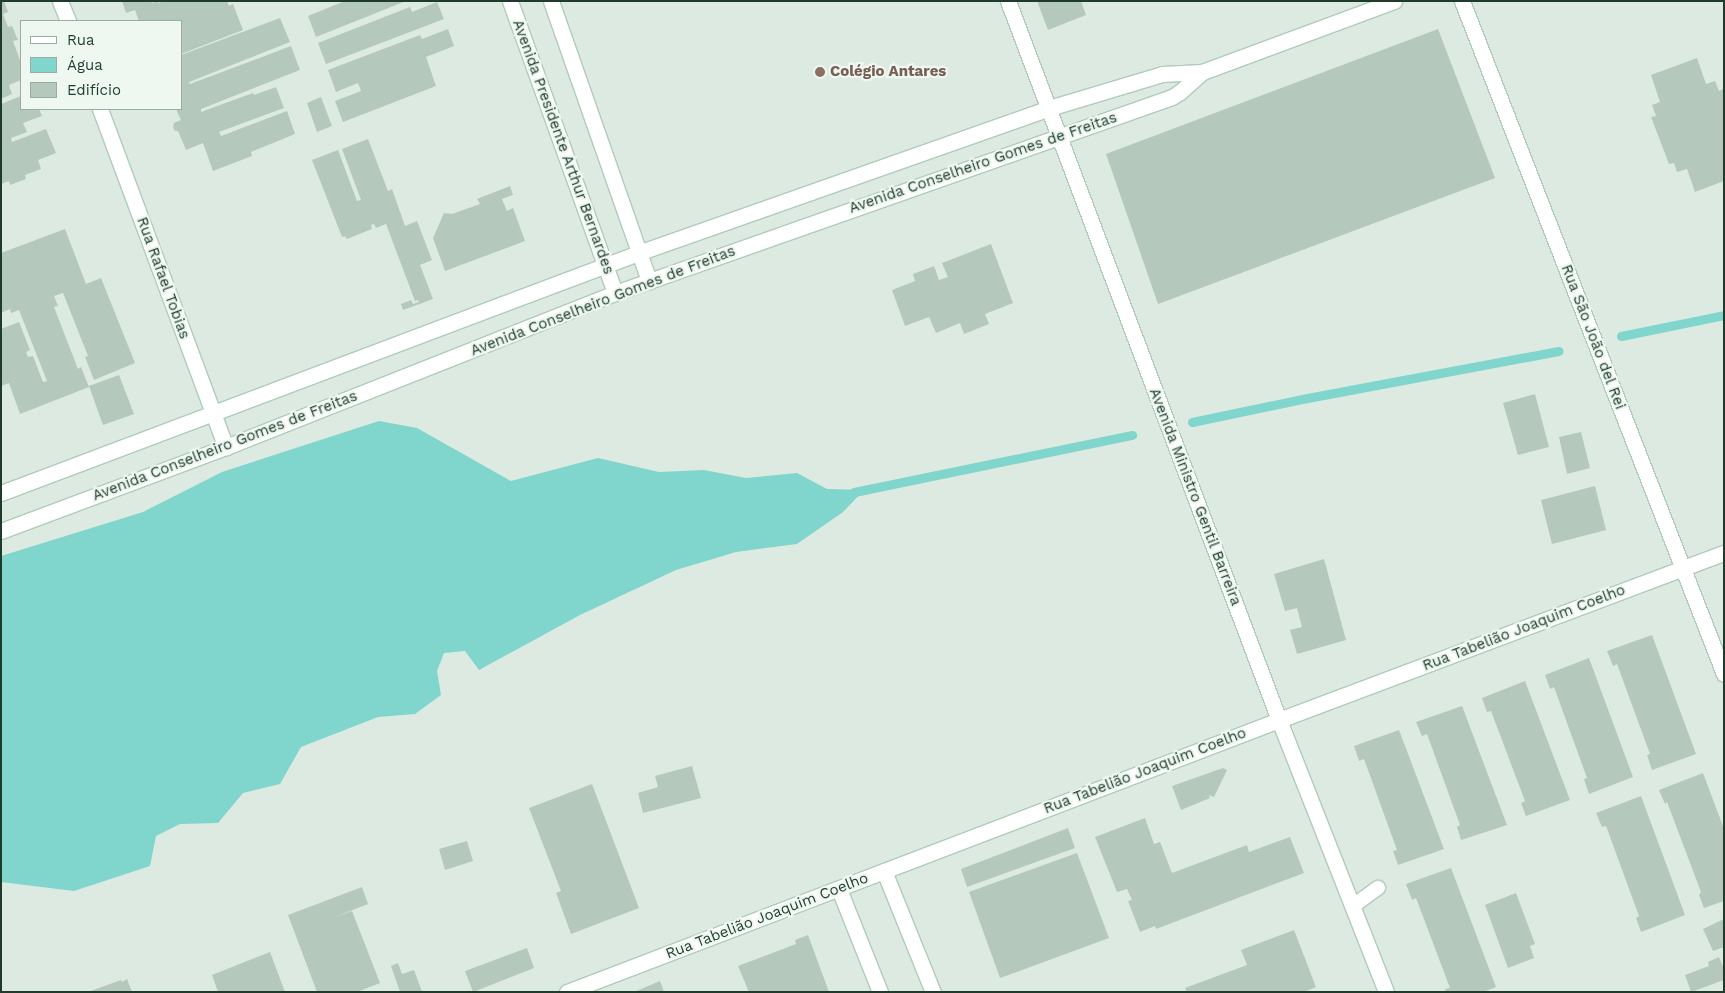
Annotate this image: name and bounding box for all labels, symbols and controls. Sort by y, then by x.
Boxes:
street label: Avenida Presidente Arthur Bernardes [508,17,618,277]
legend [20,20,182,110]
text: Rua [67,31,95,49]
text: Água [67,56,103,74]
place label: Colégio Antares [830,63,947,81]
marker: Colégio Antares [814,66,826,78]
text: Edifício [67,81,121,99]
street label: Avenida Conselheiro Gomes de Freitas [846,108,1120,218]
street label: Rua Rafael Tobias [132,214,194,342]
street label: Avenida Conselheiro Gomes de Freitas [468,242,738,360]
street label: Rua São João del Rei [1557,261,1629,413]
street label: Avenida Ministro Gentil Barreira [1145,385,1245,609]
street label: Avenida Conselheiro Gomes de Freitas [90,387,360,505]
street label: Rua Tabelião Joaquim Coelho [1420,581,1628,675]
street label: Rua Tabelião Joaquim Coelho [1041,724,1249,818]
street label: Rua Tabelião Joaquim Coelho [663,869,871,963]

